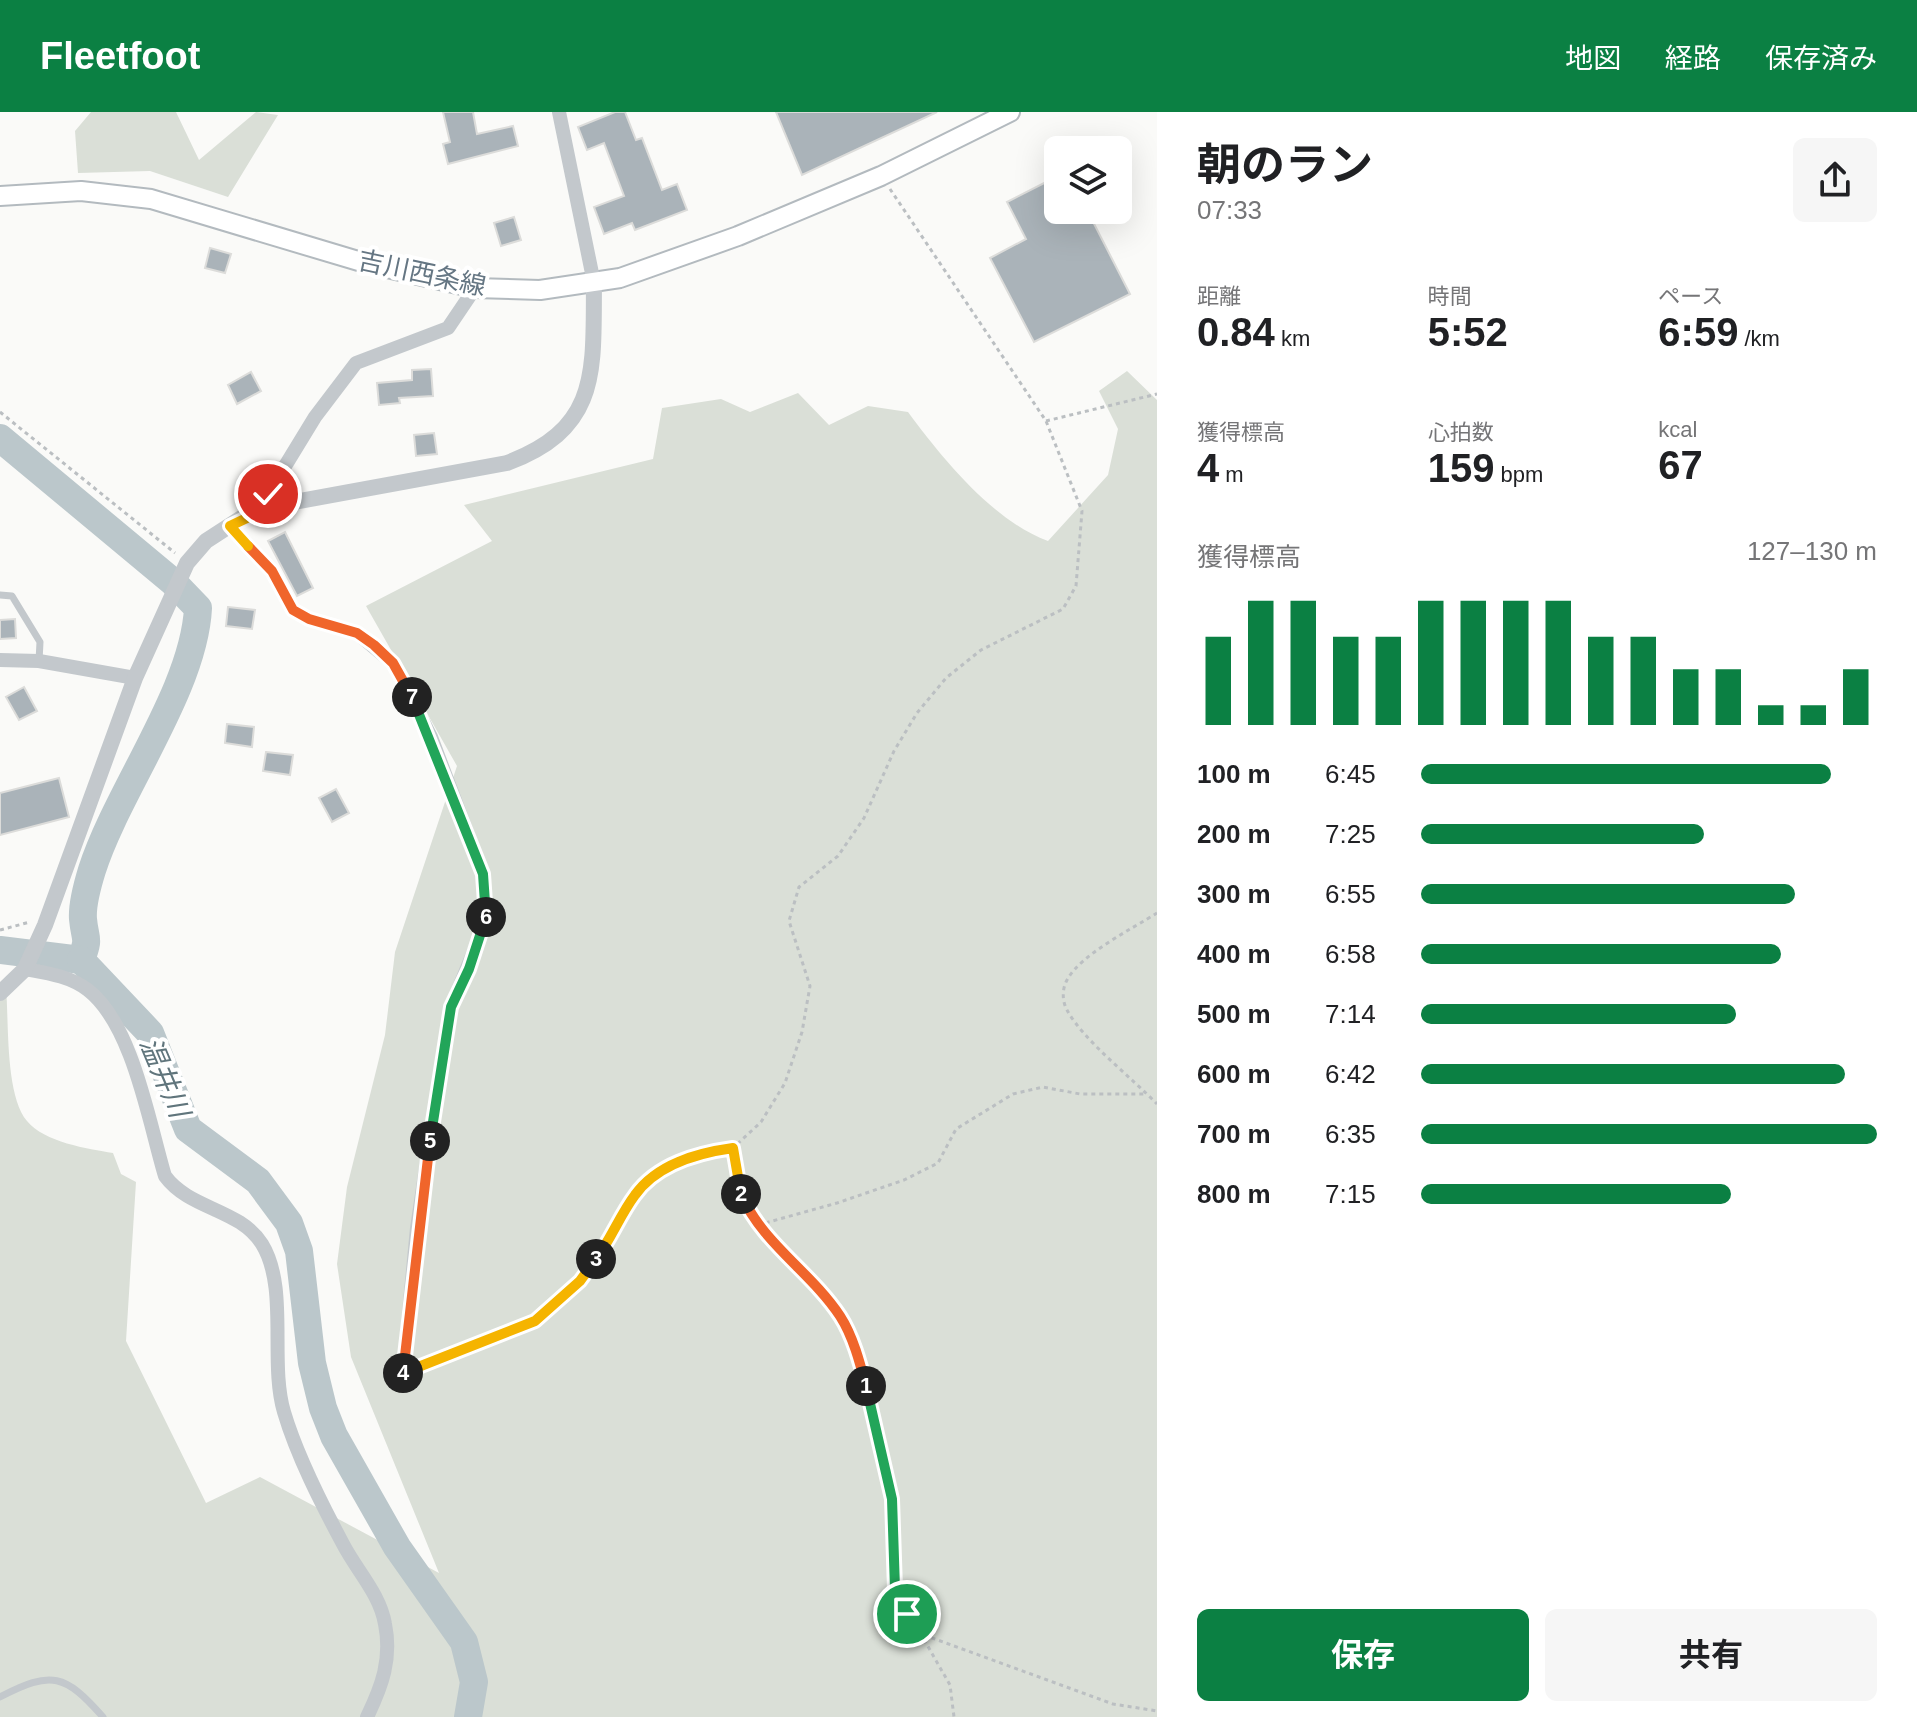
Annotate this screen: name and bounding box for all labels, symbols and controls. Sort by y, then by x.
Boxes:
text: Fleetfoot [40,35,200,77]
text: 地図 [1565,43,1621,74]
text: 経路 [1665,43,1721,74]
text: 保存済み [1765,43,1877,74]
map controls [1044,136,1132,224]
button: layers [1044,136,1132,224]
button: share [1793,138,1877,222]
text: 朝のラン [1197,140,1373,189]
text: 07:33 [1197,195,1262,225]
street label: 吉川西条線 [355,245,489,301]
text: 距離 [1197,284,1241,309]
text: 時間 [1428,284,1472,309]
text: ペース [1658,284,1723,309]
text: 0.84 [1197,310,1275,354]
text: 5:52 [1428,310,1508,354]
text: 6:59 [1658,310,1738,354]
text: km [1275,326,1310,351]
text: /km [1738,326,1780,351]
text: kcal [1658,417,1697,442]
text: 獲得標高 [1197,420,1285,445]
text: 心拍数 [1428,420,1494,445]
text: 67 [1658,443,1703,487]
text: 4 [1197,446,1219,490]
text: 159 [1428,446,1494,490]
pin [234,460,302,528]
text: m [1219,462,1244,487]
text: bpm [1494,462,1543,487]
icon: check [246,472,290,516]
text: 127–130 m [1747,536,1877,566]
text: 獲得標高 [1197,542,1301,572]
pin: 7 [392,677,432,717]
text: 7 [406,684,418,709]
text: 100 m [1197,759,1271,789]
text: 6:45 [1325,759,1376,789]
text: 200 m [1197,819,1271,849]
text: 7:25 [1325,819,1376,849]
text: 300 m [1197,879,1271,909]
text: 6:55 [1325,879,1376,909]
pin: 6 [466,897,506,937]
text: 6 [480,904,492,929]
text: 400 m [1197,939,1271,969]
text: 6:58 [1325,939,1376,969]
text: 500 m [1197,999,1271,1029]
text: 7:14 [1325,999,1376,1029]
water label: 温井川 [134,1032,196,1125]
text: 600 m [1197,1059,1271,1089]
text: 6:42 [1325,1059,1376,1089]
text: 700 m [1197,1119,1271,1149]
text: 6:35 [1325,1119,1376,1149]
pin: 5 [410,1121,450,1161]
text: 5 [424,1128,436,1153]
pin: 2 [721,1174,761,1214]
text: 800 m [1197,1179,1271,1209]
text: 7:15 [1325,1179,1376,1209]
text: 2 [735,1181,747,1206]
pin: 3 [576,1239,616,1279]
text: 3 [590,1246,602,1271]
pin: 4 [383,1353,423,1393]
text: 4 [397,1360,409,1385]
pin: 1 [846,1366,886,1406]
text: 1 [860,1373,872,1398]
pin [873,1580,941,1648]
icon: arrive [885,1592,929,1636]
button: 保存 [1197,1609,1529,1701]
button: 共有 [1545,1609,1877,1701]

